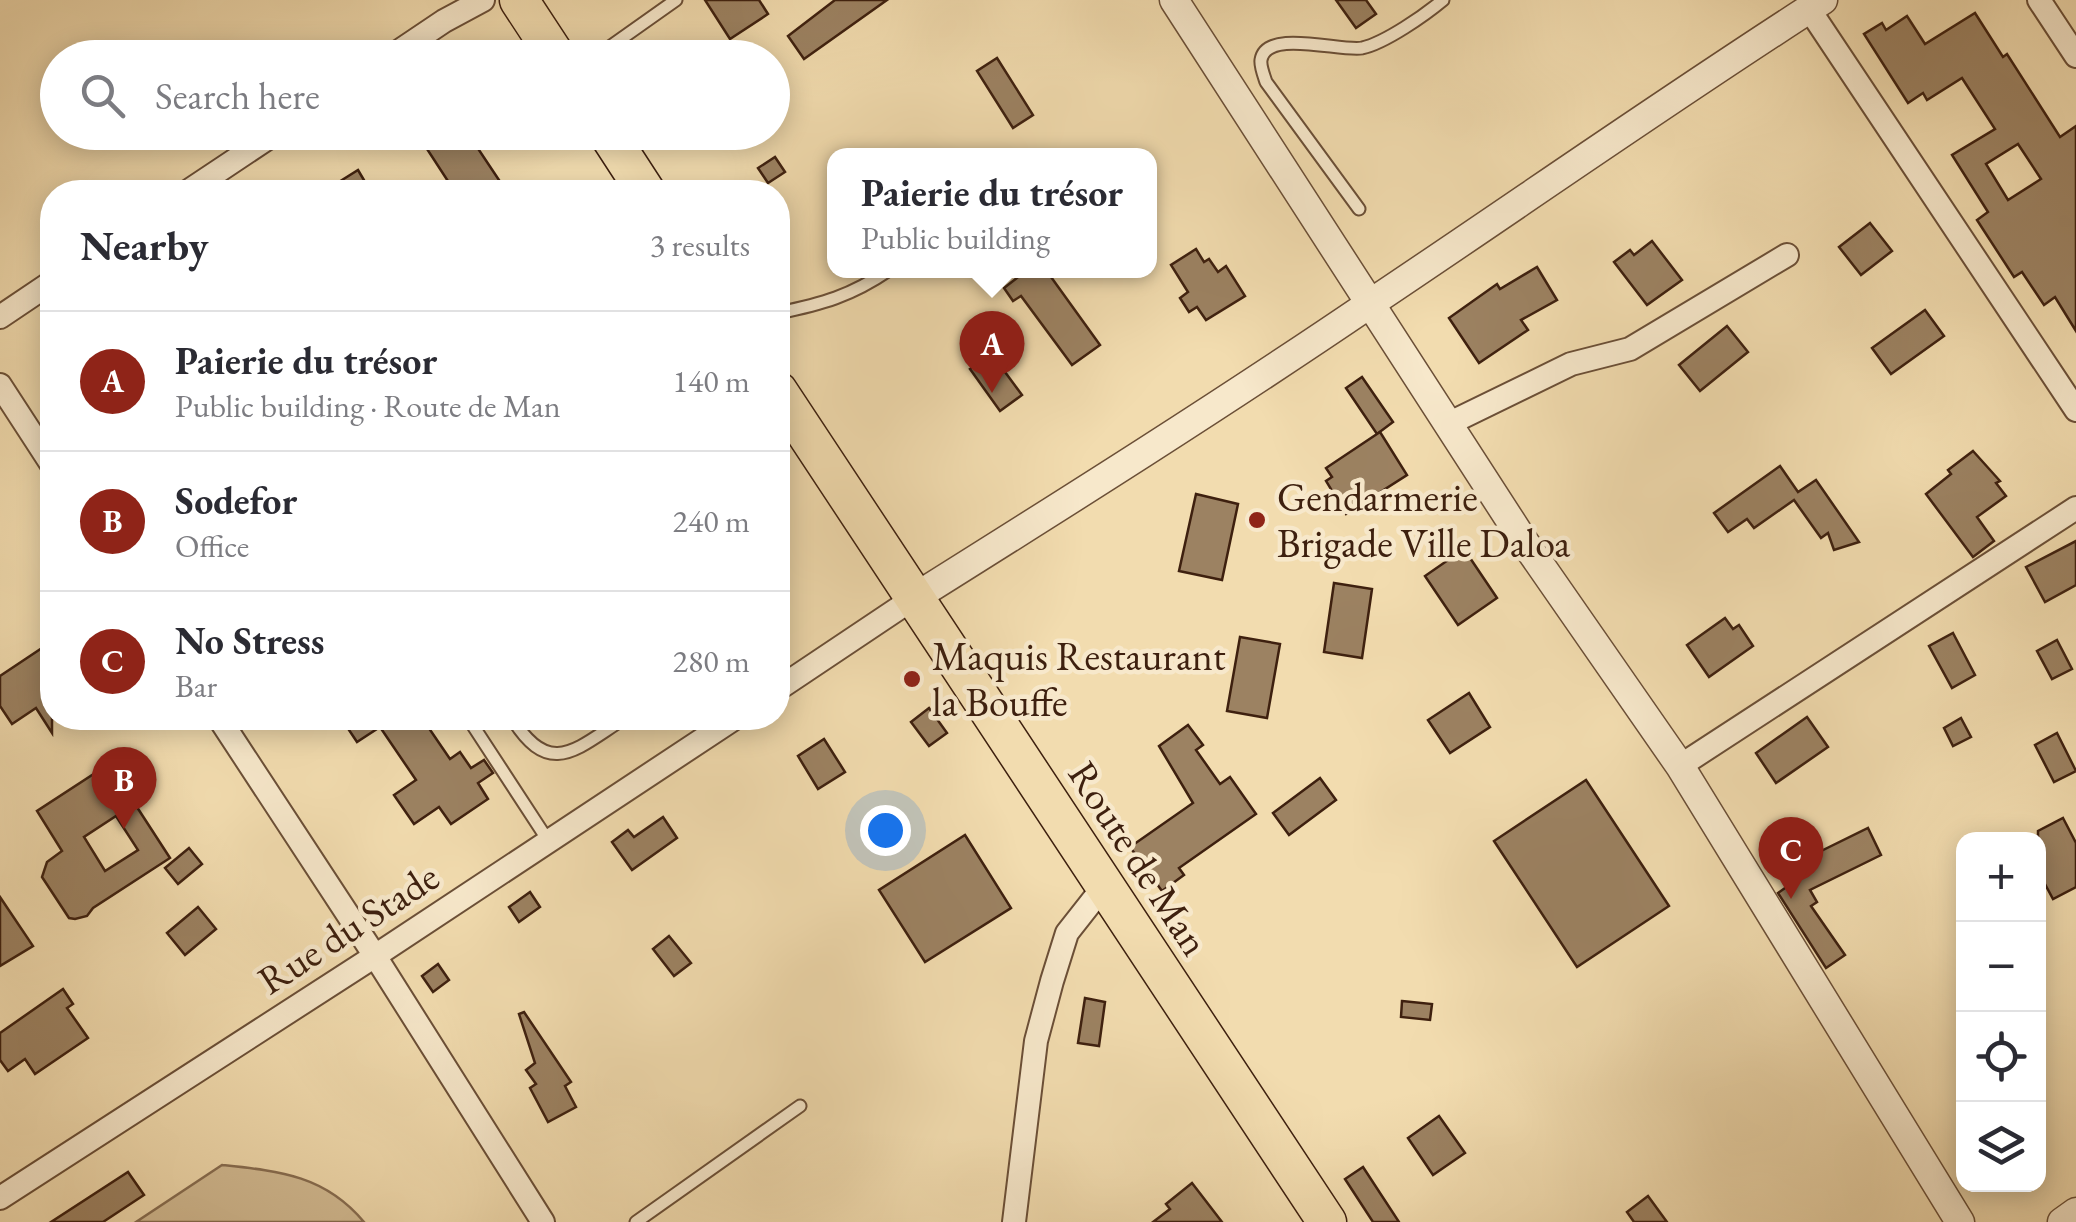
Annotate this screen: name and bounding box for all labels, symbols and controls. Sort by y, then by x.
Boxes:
search box [40,40,790,150]
icon: search [75,68,130,123]
text: Search here [155,71,320,120]
popup [827,148,1157,278]
text: Paierie du trésor [861,168,1123,217]
text: Public building [861,217,1050,259]
text: Nearby [80,218,209,273]
text: 3 results [650,224,750,266]
pin: A [960,310,1024,393]
text: Paierie du trésor [175,336,437,385]
text: A [101,360,124,402]
text: 140 m [673,360,750,402]
text: Public building · Route de Man [175,385,561,427]
place label: Gendarmerie Brigade Ville Daloa [1277,471,1570,569]
text: Sodefor [175,476,297,525]
text: B [102,500,123,542]
text: 240 m [673,500,750,542]
marker: Gendarmerie Brigade Ville Daloa [1246,509,1268,531]
text: Office [175,525,249,567]
text: No Stress [175,616,324,665]
place label: Maquis Restaurant la Bouffe [932,630,1226,728]
text: C [101,640,124,682]
text: 280 m [673,640,750,682]
text: Bar [175,665,217,707]
marker: Maquis Restaurant la Bouffe [901,668,923,690]
pin: B [92,746,156,829]
street label: Route de Man [1057,751,1221,965]
your location [860,805,911,856]
pin: C [1758,816,1824,899]
map controls [1956,832,2046,1192]
button: + [1956,832,2046,922]
street label: Rue du Stade [248,850,448,1006]
button: − [1956,922,2046,1012]
button: locate [1956,1012,2046,1102]
button: layers [1956,1102,2046,1192]

